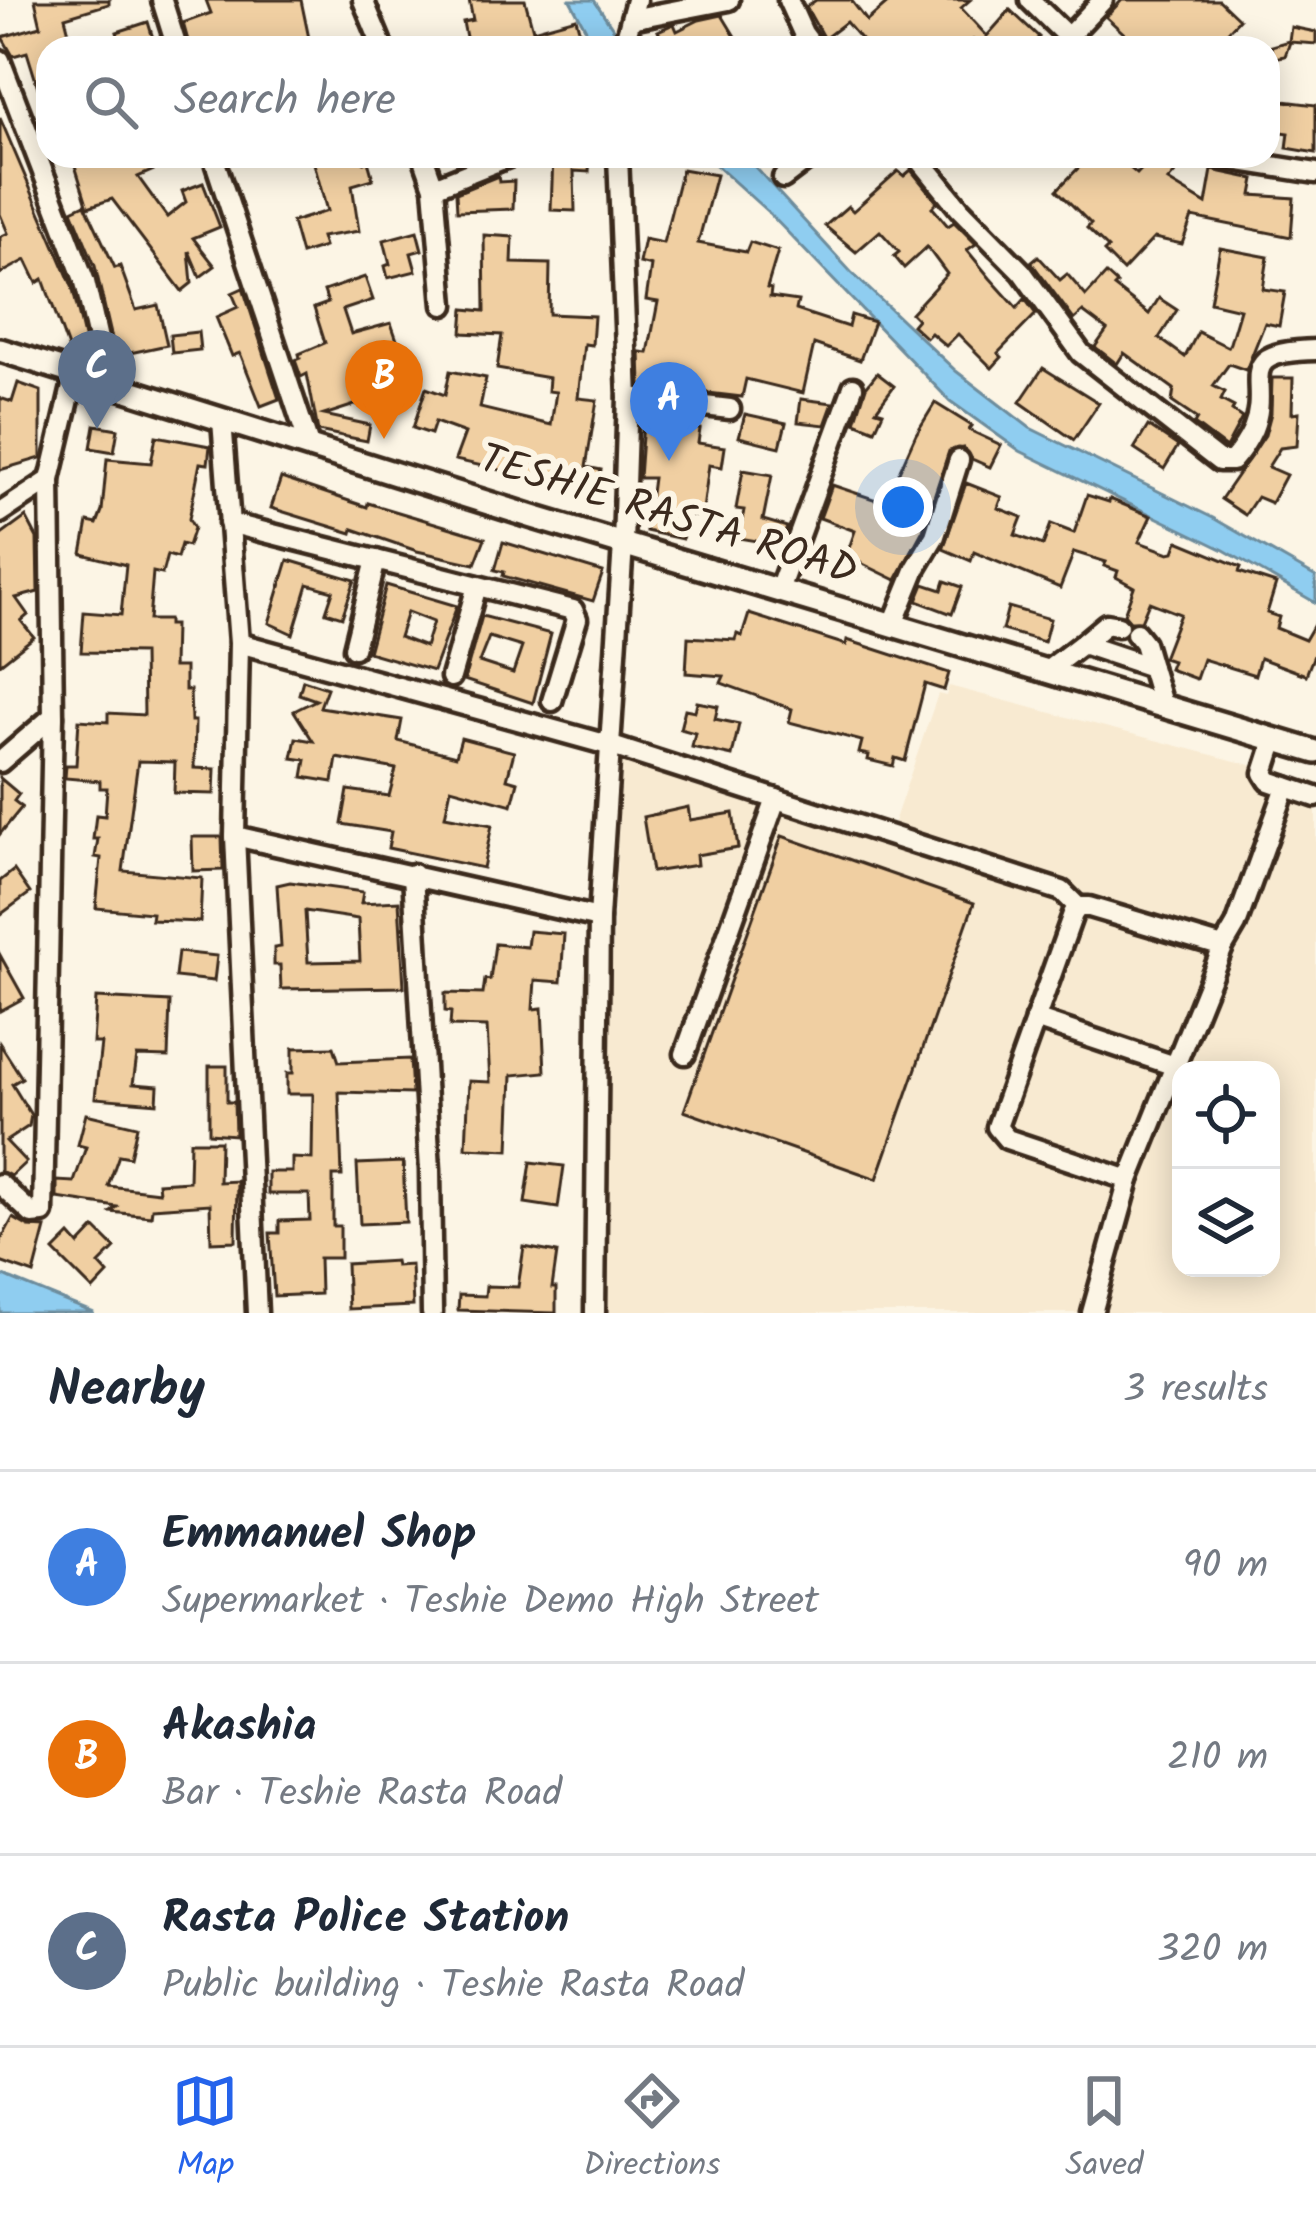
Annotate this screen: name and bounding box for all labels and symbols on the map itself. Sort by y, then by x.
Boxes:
pin: C [58,330,136,429]
pin: B [345,340,423,439]
pin: A [630,362,708,461]
street label: TESHIE RASTA ROAD [471,427,865,605]
your location [873,477,933,537]

